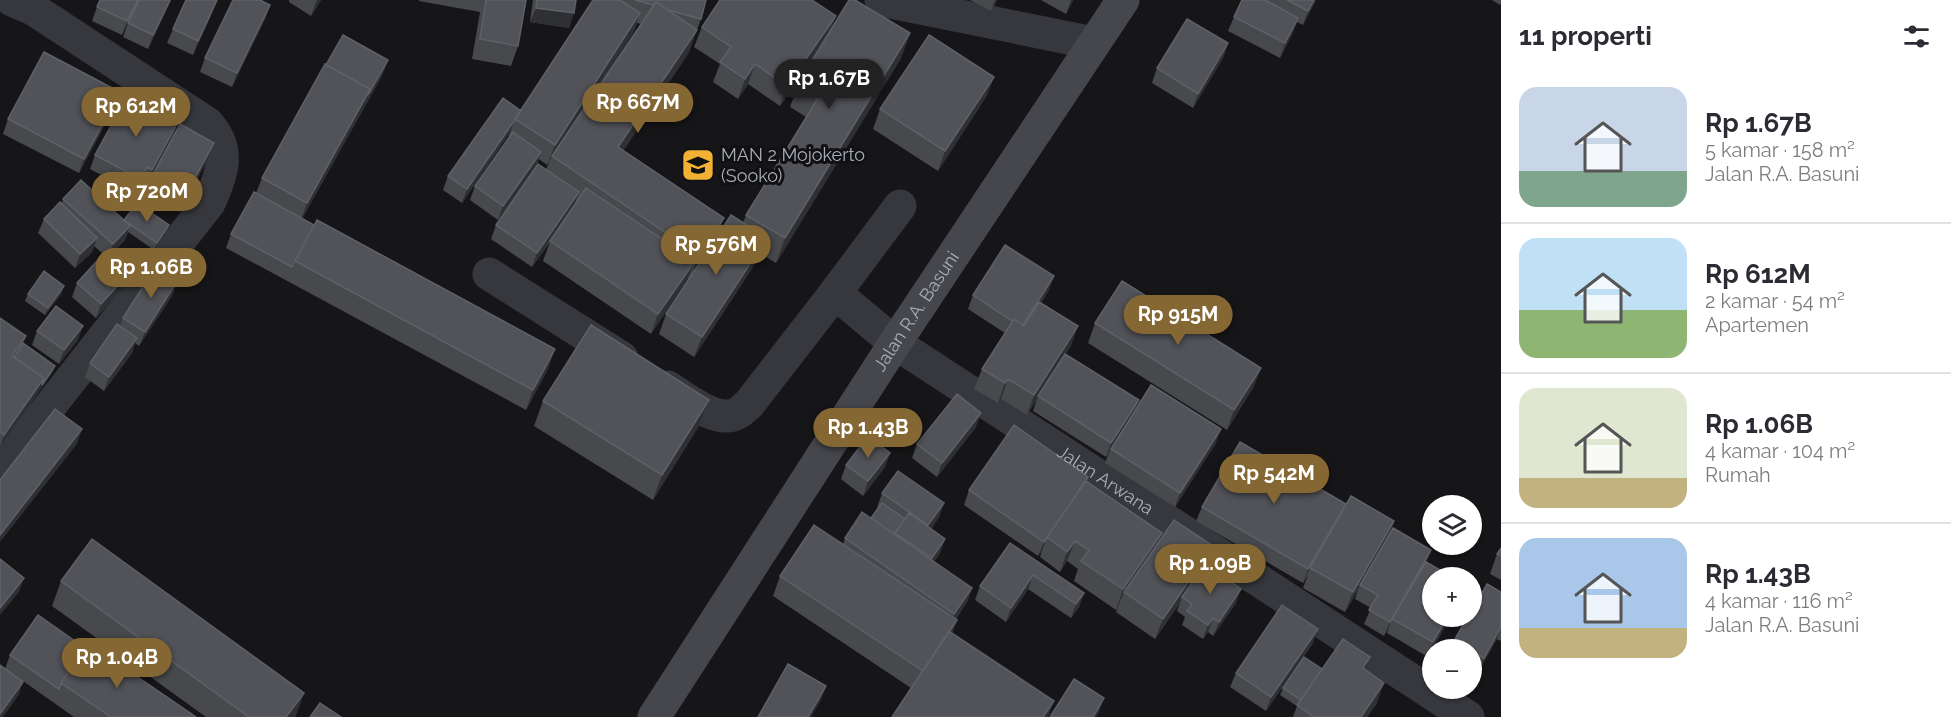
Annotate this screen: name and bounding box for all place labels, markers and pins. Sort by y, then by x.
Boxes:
pin: Rp 1.67B [767,59,891,110]
pin: Rp 667M [583,83,693,134]
pin: Rp 612M [81,87,191,138]
place label: MAN 2 Mojokerto (Sooko) [721,144,865,186]
school or university icon: MAN 2 Mojokerto (Sooko) [680,147,716,183]
pin: Rp 720M [92,172,202,223]
pin: Rp 576M [661,225,771,276]
pin: Rp 1.06B [89,248,213,299]
pin: Rp 915M [1123,295,1233,346]
pin: Rp 1.43B [806,408,930,459]
pin: Rp 542M [1219,454,1329,505]
pin: Rp 1.09B [1148,544,1272,595]
pin: Rp 1.04B [55,638,179,689]

